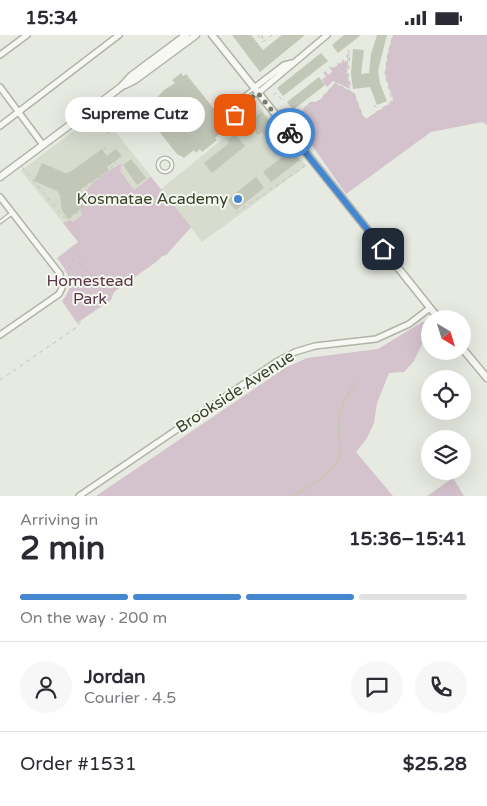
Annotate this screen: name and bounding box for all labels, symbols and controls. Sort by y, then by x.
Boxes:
text: 15:34 [25,7,78,29]
pin [214,94,256,136]
callout: Supreme Cutz [65,97,205,133]
icon: bag [221,101,249,129]
text: Supreme Cutz [81,104,189,124]
courier [265,108,315,158]
icon: bike [276,119,304,147]
place label: Kosmatae Academy [77,189,228,209]
marker: Kosmatae Academy [232,193,244,205]
pin [362,228,404,270]
icon: home [369,235,397,263]
park label: Homestead Park [46,271,134,309]
north arrow [421,310,471,360]
map controls [421,310,471,480]
street label: Brookside Avenue [172,346,298,438]
button: locate [421,370,471,420]
button: layers [421,430,471,480]
text: Arriving in [20,510,98,530]
text: 15:36–15:41 [349,528,467,550]
text: 2 min [20,530,105,568]
text: On the way · 200 m [20,608,167,628]
button: person [20,661,72,713]
button: chat [351,661,403,713]
button: phone [415,661,467,713]
text: Jordan [84,666,146,688]
text: Courier · 4.5 [84,688,176,708]
text: Order #1531 [20,753,137,775]
text: $25.28 [403,753,467,775]

